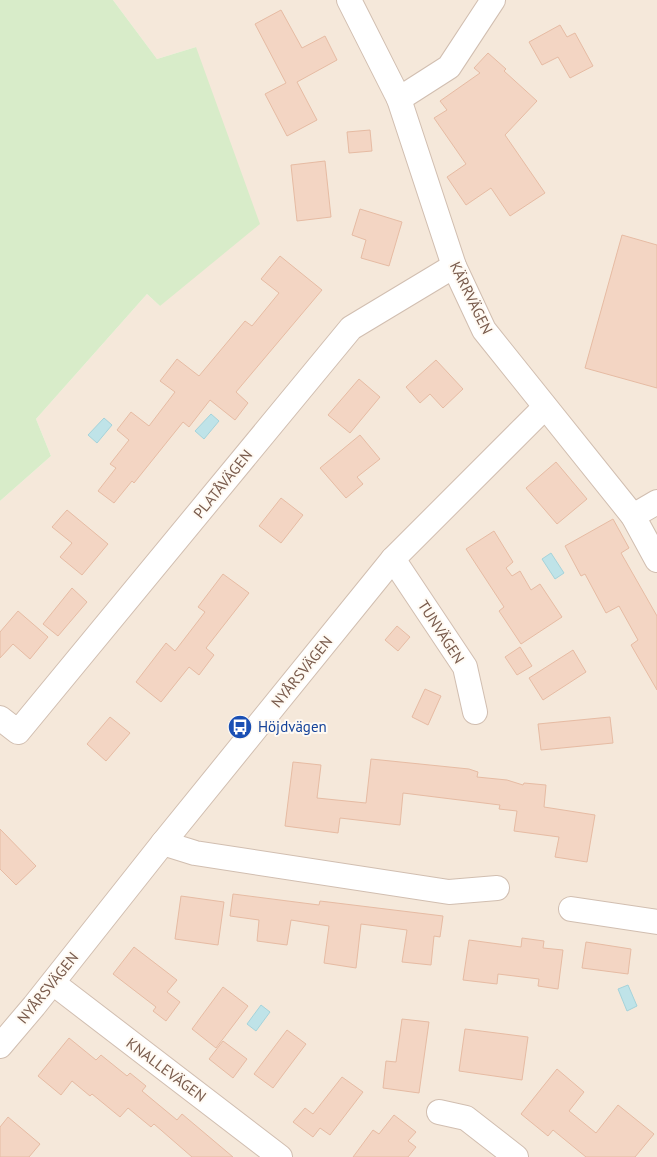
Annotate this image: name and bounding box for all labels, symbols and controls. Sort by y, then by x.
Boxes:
street label: KÄRRVÄGEN [446,258,497,337]
street label: PLATÅVÄGEN [189,445,256,522]
street label: TUNVÄGEN [414,596,469,667]
street label: NYÅRSVÄGEN [267,632,336,711]
bus stop icon: Höjdvägen [227,714,253,740]
place label: Höjdvägen [258,717,327,736]
street label: NYÅRSVÄGEN [13,948,82,1027]
street label: KNALLEVÄGEN [123,1033,210,1106]

